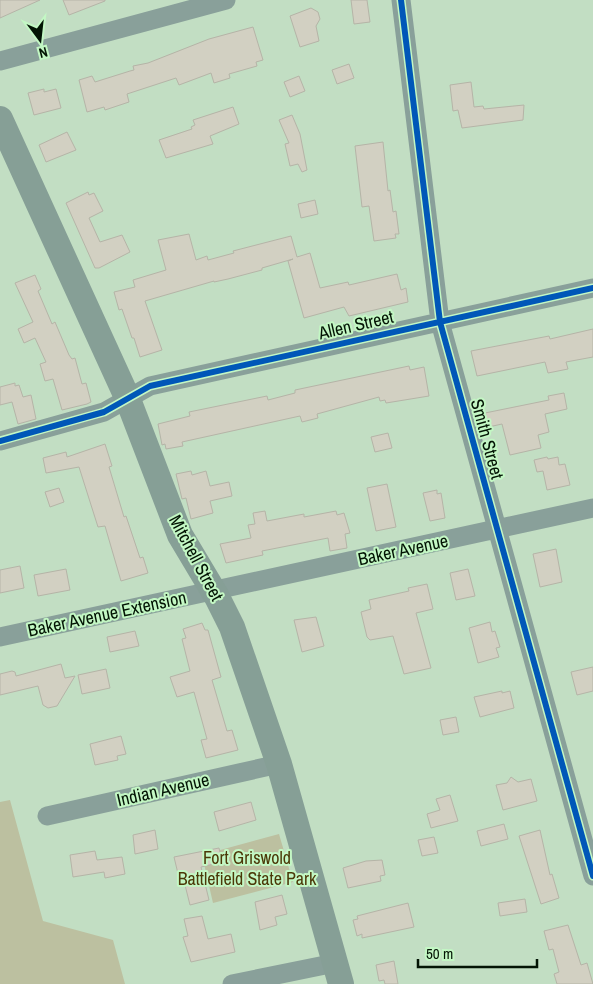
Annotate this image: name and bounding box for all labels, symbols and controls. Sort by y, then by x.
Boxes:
north arrow [15,15,65,65]
text: N [37,43,50,62]
street label: Allen Street [315,304,396,346]
street label: Smith Street [465,396,510,482]
street label: Mitchell Street [163,510,230,605]
street label: Baker Avenue [355,528,450,571]
street label: Baker Avenue Extension [25,585,188,643]
street label: Indian Avenue [114,767,212,812]
park label: Fort Griswold Battlefield State Park [178,845,317,891]
scale bar [418,936,537,968]
text: 50 m [426,943,453,964]

